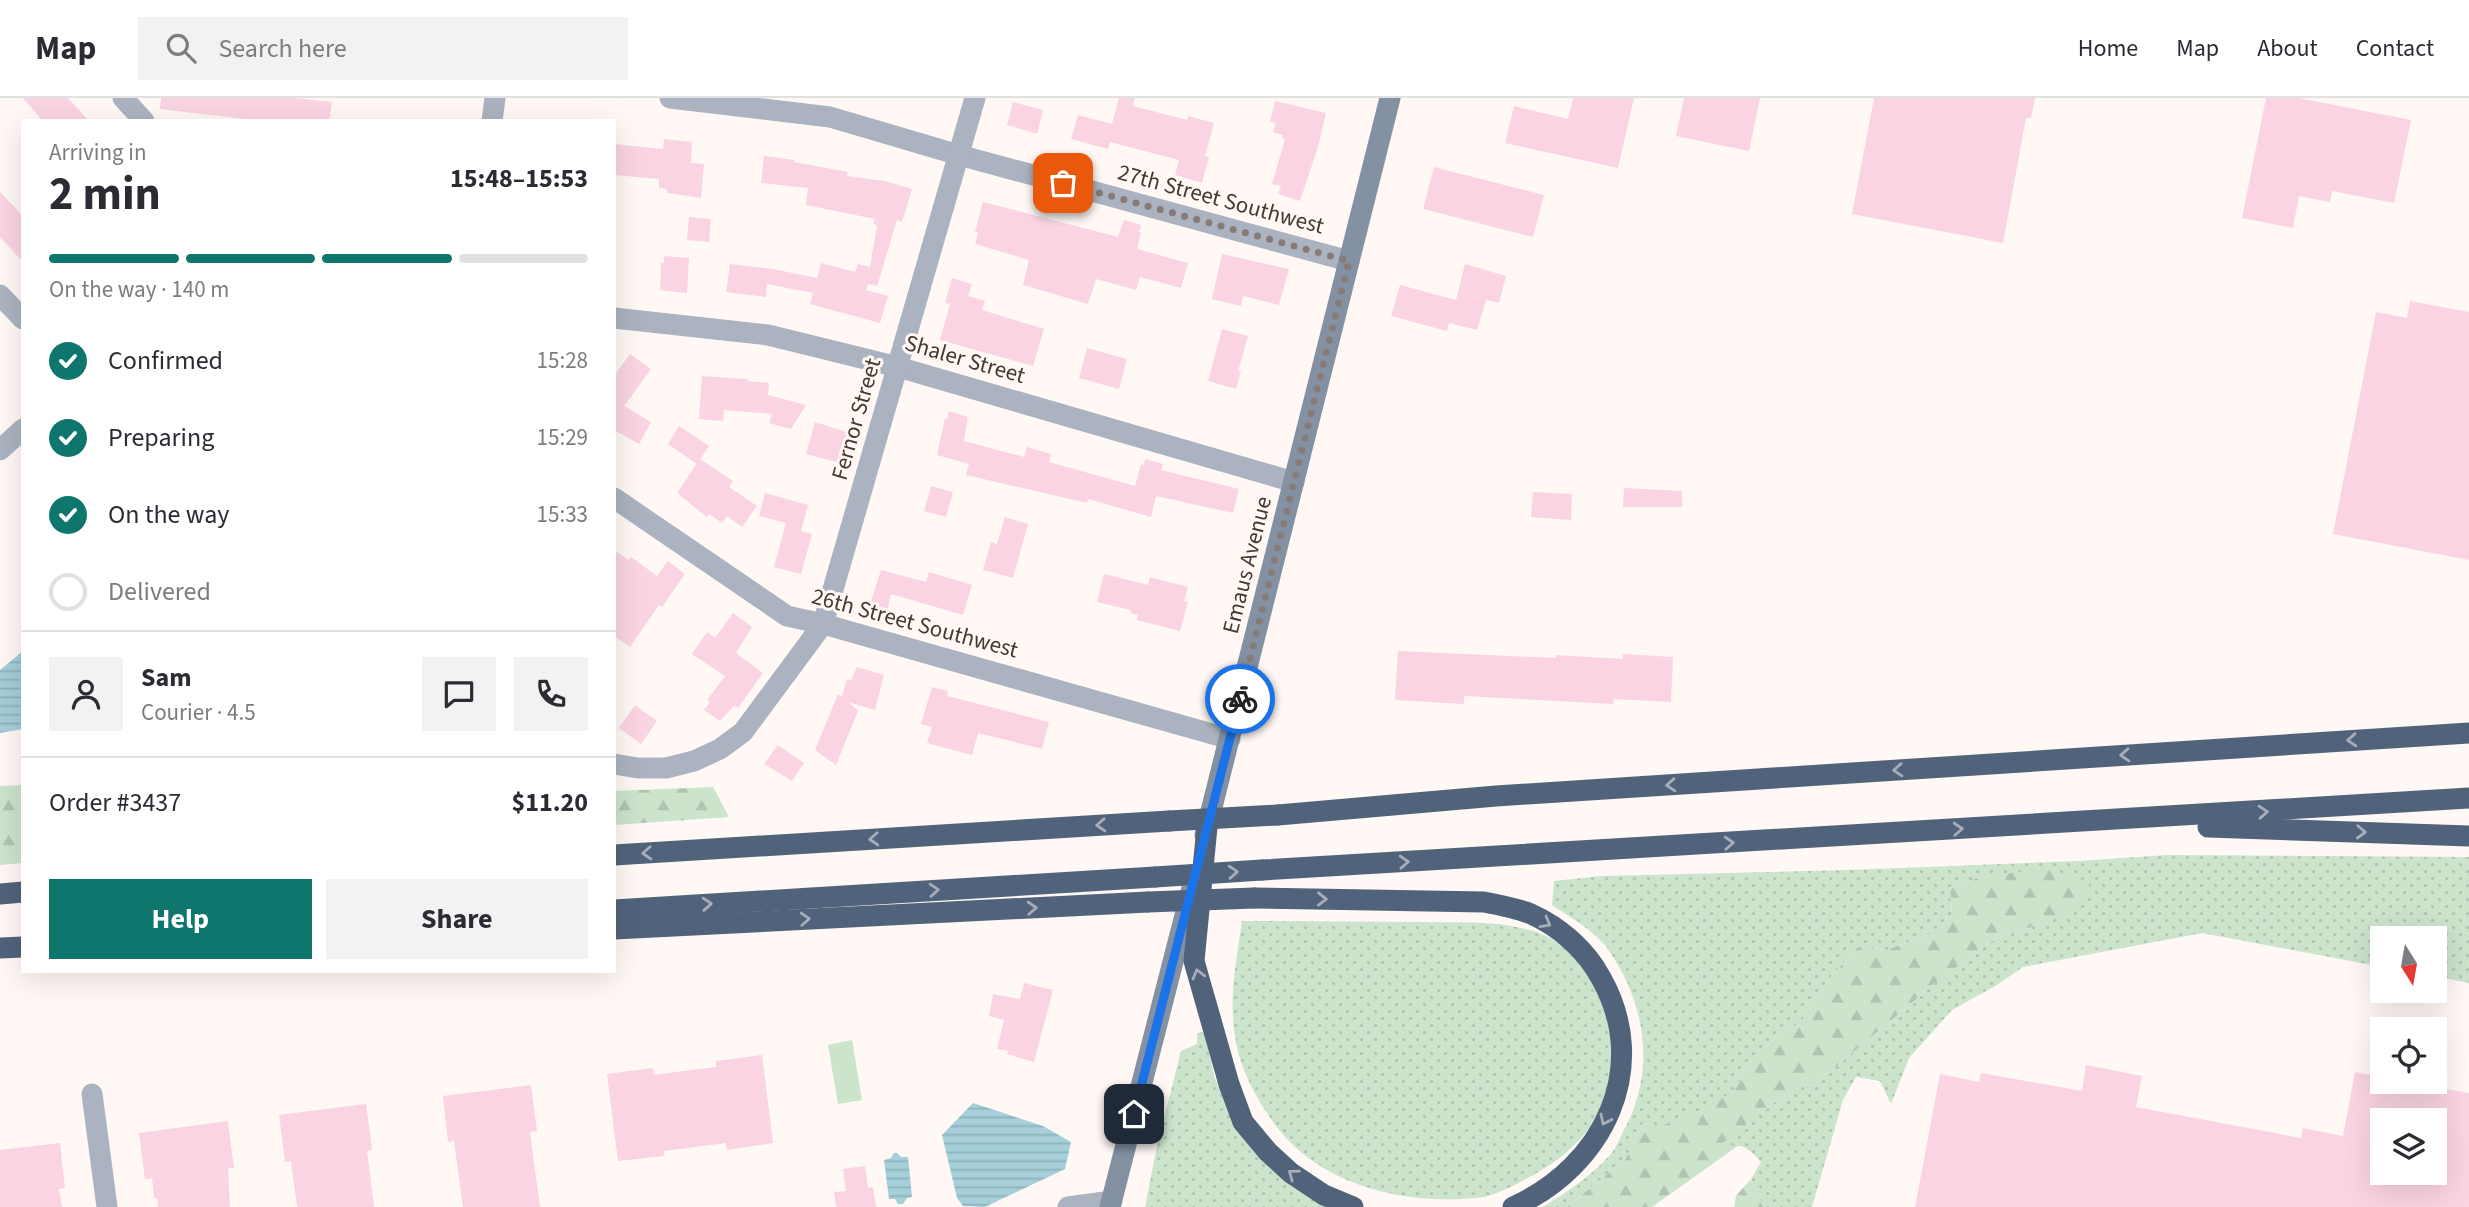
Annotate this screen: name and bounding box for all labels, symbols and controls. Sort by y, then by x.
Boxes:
search box [138,17,628,80]
text: Map [35,25,96,72]
icon: search [162,29,200,67]
text: Search here [218,30,347,67]
text: Home [2078,31,2138,66]
text: Map [2176,31,2219,66]
text: About [2257,31,2318,66]
text: Contact [2356,31,2434,66]
text: Arriving in [49,136,147,169]
pin [1033,153,1093,213]
street label: 27th Street Southwest [1114,156,1328,242]
text: 15:48–15:53 [450,160,588,197]
text: 2 min [49,162,161,227]
icon: bag [1044,164,1082,202]
text: On the way · 140 m [49,273,229,306]
street label: Shaler Street [901,326,1029,392]
icon: check [49,342,87,380]
text: Confirmed [108,342,223,379]
text: 15:28 [537,344,588,377]
street label: Fernor Street [823,354,889,484]
icon: check [49,419,87,457]
text: Preparing [108,419,214,456]
text: 15:29 [537,421,588,454]
street label: Emaus Avenue [1214,493,1280,637]
icon: check [49,496,87,534]
text: On the way [108,496,229,533]
text: 15:33 [537,498,588,531]
text: Delivered [108,573,211,610]
street label: 26th Street Southwest [808,580,1022,666]
button: person [49,657,123,731]
button: chat [422,657,496,731]
button: phone [514,657,588,731]
text: Sam [141,659,191,696]
courier [1205,664,1275,734]
icon: bike [1221,680,1259,718]
text: Courier · 4.5 [141,696,256,729]
one-way arrow [2346,732,2357,747]
one-way arrow [2119,747,2130,762]
one-way arrow [1892,762,1903,777]
one-way arrow [1665,777,1676,792]
text: Order #3437 [49,784,181,821]
text: $11.20 [512,784,588,821]
one-way arrow [2258,804,2269,819]
one-way arrow [1095,818,1106,833]
one-way arrow [1952,822,1963,837]
one-way arrow [2356,825,2367,840]
one-way arrow [868,832,879,847]
one-way arrow [1723,835,1734,850]
one-way arrow [641,845,652,860]
one-way arrow [1398,854,1409,869]
one-way arrow [1228,865,1239,880]
button: Help [49,879,312,959]
button: Share [326,879,588,959]
one-way arrow [929,883,940,898]
one-way arrow [1318,891,1328,907]
one-way arrow [702,897,713,912]
one-way arrow [1027,900,1038,915]
one-way arrow [800,912,811,927]
one-way arrow [1538,915,1551,928]
north arrow [2370,926,2446,1003]
map controls [2370,926,2447,1185]
one-way arrow [1191,968,1206,980]
button: locate [2370,1017,2447,1094]
pin [1104,1084,1164,1144]
icon: home [1115,1095,1153,1133]
button: layers [2370,1108,2447,1185]
one-way arrow [1599,1113,1613,1125]
one-way arrow [1289,1169,1301,1182]

